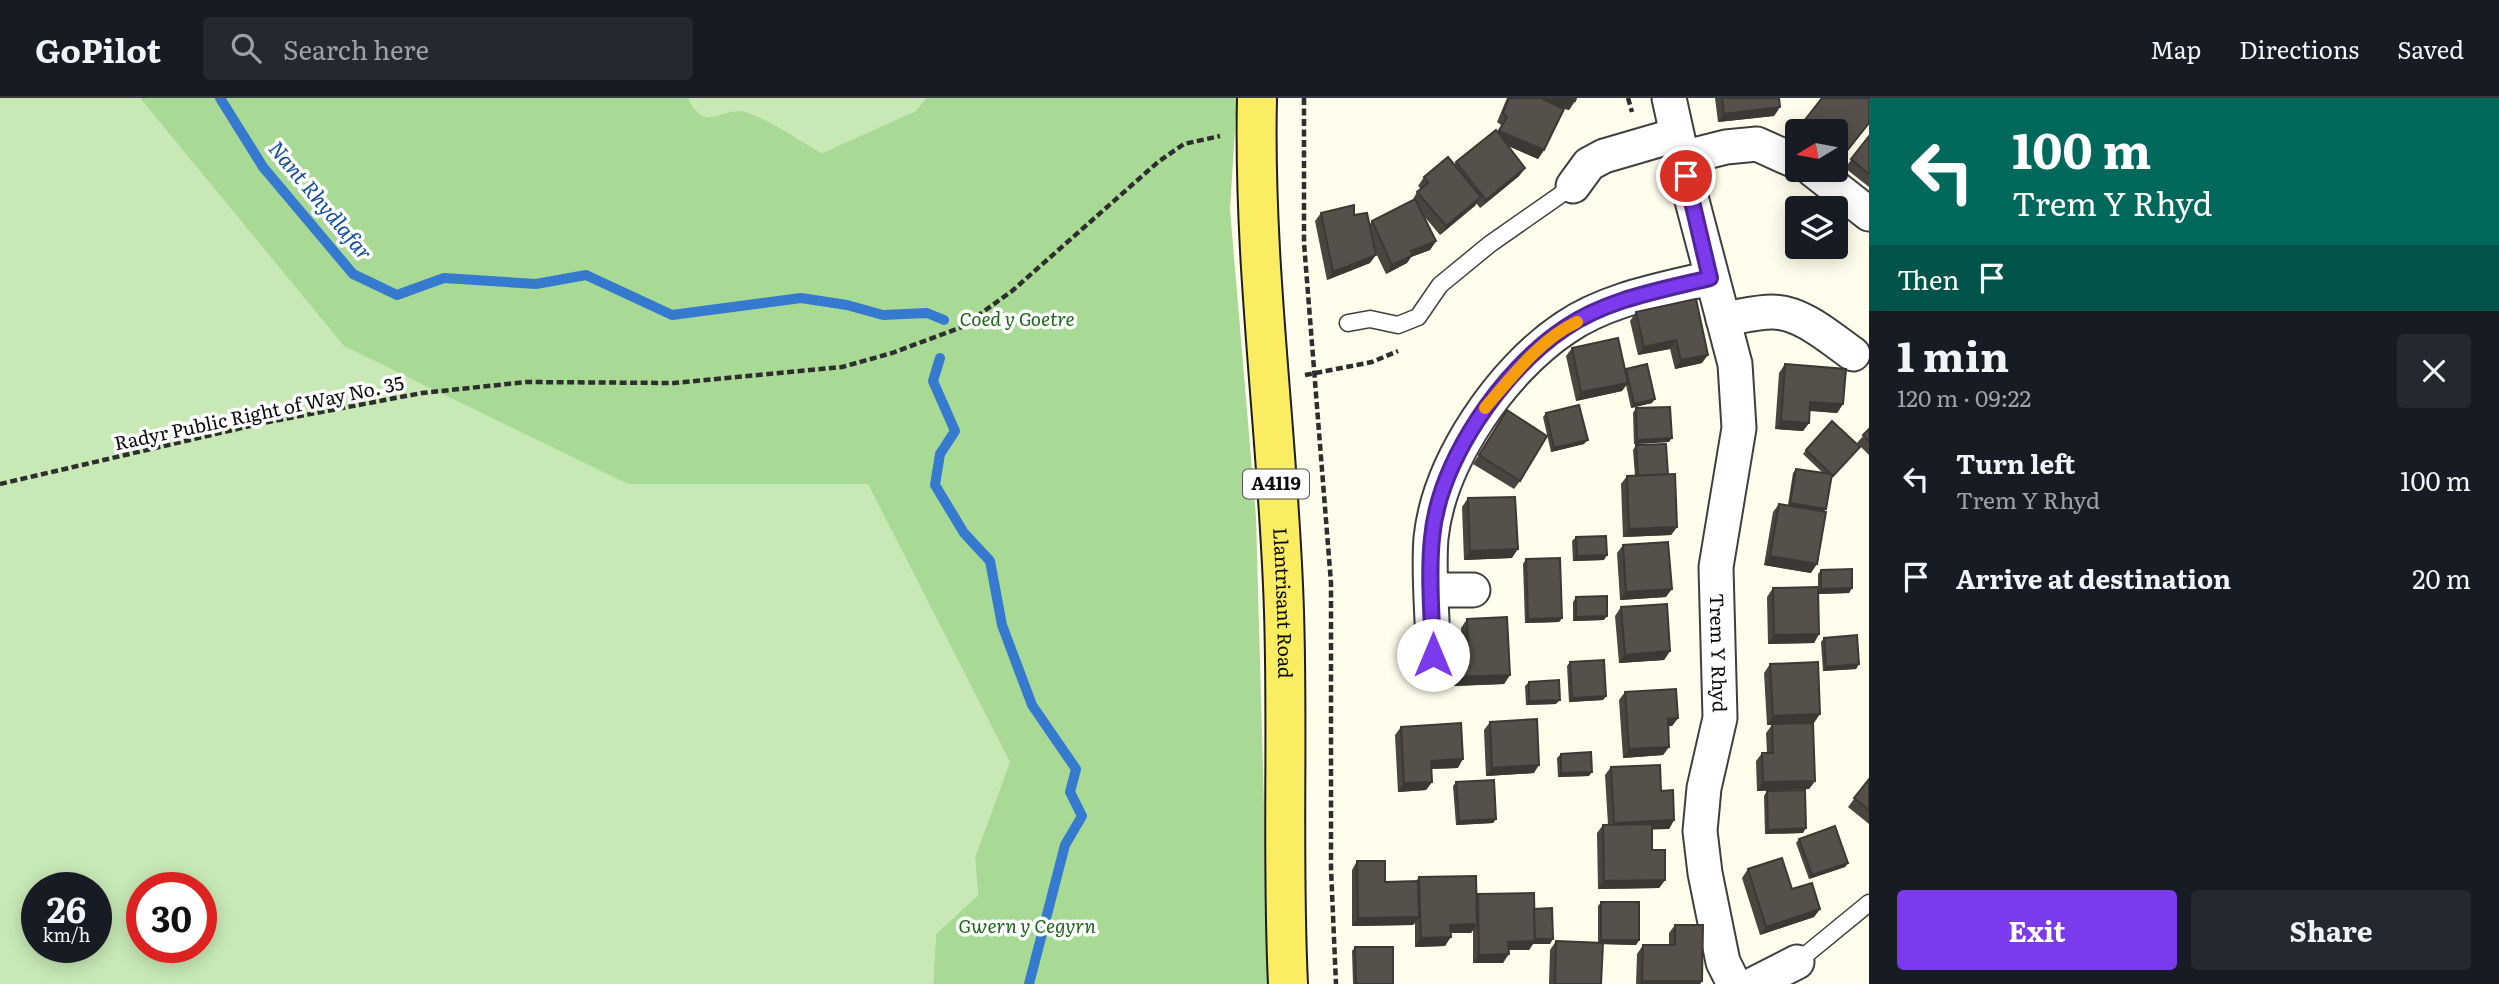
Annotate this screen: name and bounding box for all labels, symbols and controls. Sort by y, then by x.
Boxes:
search box [203,17,693,80]
text: GoPilot [35,24,161,73]
icon: search [227,29,265,67]
text: Search here [283,29,429,68]
text: Map [2150,31,2201,66]
text: Directions [2239,31,2359,66]
text: Saved [2397,31,2464,66]
text: 100 m [2012,111,2151,184]
north arrow [1785,119,1848,182]
map controls [1785,119,1848,259]
icon: left [1897,126,1988,217]
water label: Nant Rhydlafar [263,133,381,266]
pin [1656,146,1716,206]
icon: arrive [1667,157,1705,195]
text: Trem Y Rhyd [2012,178,2212,226]
button: layers [1785,196,1848,259]
text: Then [1897,259,1959,298]
icon: arrive [1973,259,2011,297]
park label: Coed y Goetre [959,304,1075,332]
text: 1 min [1897,323,2009,385]
button: close [2397,334,2471,408]
street label: Radyr Public Right of Way No. 35 [111,368,406,456]
text: 120 m · 09:22 [1897,380,2031,414]
text: Turn left [1956,443,2075,482]
icon: left [1897,460,1935,498]
text: 100 m [2400,460,2471,499]
road number: A4119 [1243,470,1309,498]
text: Trem Y Rhyd [1956,482,2100,516]
street label: Llantrisant Road [1267,527,1300,679]
icon: arrive [1897,558,1935,596]
text: Arrive at destination [1956,558,2231,597]
text: 20 m [2412,558,2471,597]
street label: Trem Y Rhyd [1704,593,1735,713]
position arrow [1396,618,1470,692]
speed limit sign: 30 [126,872,217,963]
text: 26 [47,882,86,934]
button: Exit [1897,890,2177,970]
button: Share [2191,890,2471,970]
park label: Gwern y Cegyrn [958,911,1096,939]
text: km/h [43,921,90,948]

